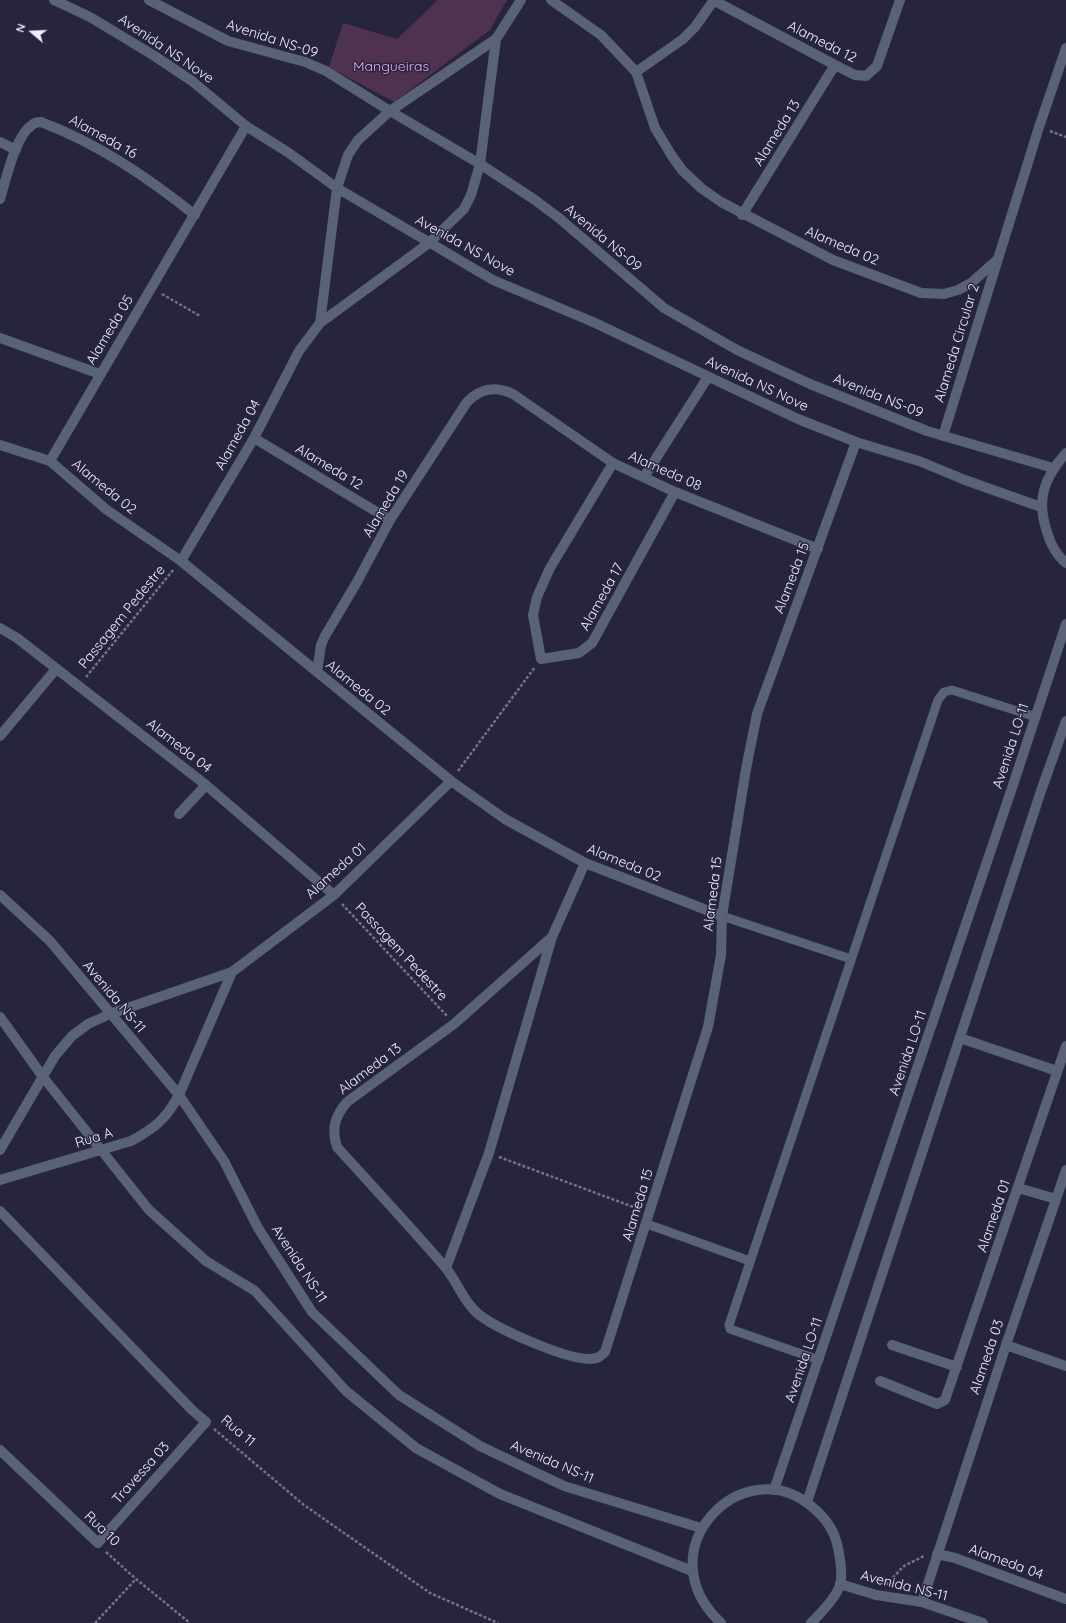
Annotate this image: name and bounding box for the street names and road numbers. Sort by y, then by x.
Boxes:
street label: Avenida NS Nove [115,11,217,87]
street label: Avenida NS-09 [224,16,320,62]
street label: Alameda 12 [785,17,859,67]
street label: Alameda 13 [750,97,804,169]
street label: Alameda 16 [66,111,140,163]
street label: Avenida NS-09 [561,201,645,275]
street label: Avenida NS Nove [412,212,518,280]
street label: Alameda 02 [803,223,881,269]
street label: Alameda Circular 2 [931,282,983,404]
street label: Alameda 05 [83,292,137,368]
street label: Avenida NS Nove [703,353,811,415]
street label: Avenida NS-09 [831,370,925,422]
street label: Alameda 04 [212,397,264,473]
street label: Alameda 12 [292,440,366,494]
street label: Alameda 08 [626,447,704,495]
street label: Alameda 02 [68,456,140,518]
street label: Alameda 19 [359,467,413,541]
street label: Alameda 15 [771,540,813,616]
street label: Alameda 17 [577,560,627,634]
street label: Passagem Pedestre [75,562,169,672]
street label: Alameda 02 [322,657,394,719]
street label: Avenida LO-11 [989,701,1033,791]
street label: Alameda 04 [143,715,215,777]
street label: Alameda 01 [302,839,370,903]
street label: Alameda 02 [585,841,663,885]
street label: Alameda 15 [700,856,726,932]
street label: Passagem Pedestre [351,899,451,1005]
street label: Avenida NS-11 [79,958,149,1036]
street label: Avenida LO-11 [886,1008,930,1098]
street label: Alameda 13 [335,1040,405,1098]
street label: Rua A [73,1124,115,1152]
street label: Alameda 15 [619,1167,657,1243]
street label: Alameda 01 [974,1177,1014,1255]
street label: Avenida NS-11 [268,1222,330,1306]
street label: Avenida LO-11 [782,1315,826,1405]
street label: Alameda 03 [966,1317,1008,1397]
street label: Rua 11 [217,1412,259,1450]
street label: Avenida NS-11 [508,1437,596,1487]
street label: Travessa 03 [109,1439,173,1507]
street label: Rua 10 [81,1508,123,1550]
street label: Alameda 04 [967,1541,1045,1583]
street label: Avenida NS-11 [859,1567,949,1605]

